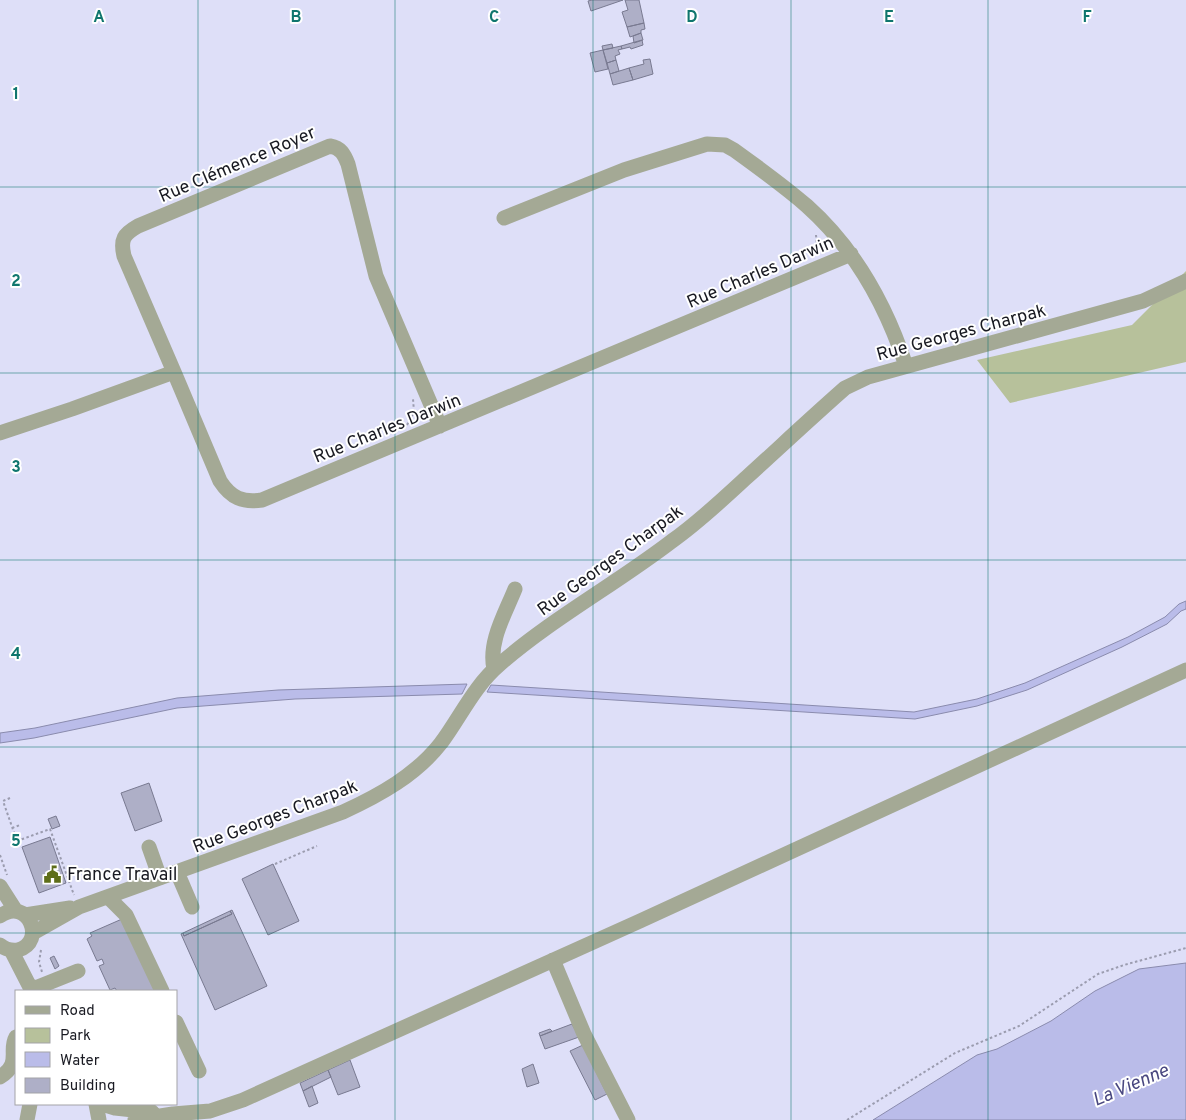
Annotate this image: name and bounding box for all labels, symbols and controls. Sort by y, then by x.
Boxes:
text: A [93,8,105,28]
text: B [290,8,302,28]
text: C [489,8,499,28]
text: D [686,8,698,28]
text: E [884,8,894,28]
text: F [1082,8,1092,28]
text: 1 [13,85,19,105]
street label: Rue Clémence Royer [156,122,320,209]
street label: Rue Charles Darwin [684,232,837,315]
text: 2 [11,272,21,292]
street label: Rue Georges Charpak [874,300,1049,367]
street label: Rue Charles Darwin [310,389,465,470]
text: 3 [11,458,21,478]
street label: Rue Georges Charpak [533,501,688,622]
text: 4 [11,645,21,665]
street label: Rue Georges Charpak [190,775,361,859]
text: 5 [11,832,21,852]
public building icon: France Travail [43,864,63,884]
place label: France Travail [67,864,177,887]
legend [15,990,178,1105]
text: Road [60,1002,95,1021]
text: Park [60,1027,91,1046]
text: Water [60,1052,100,1071]
water label: La Vienne [1089,1059,1173,1113]
text: Building [60,1077,115,1096]

